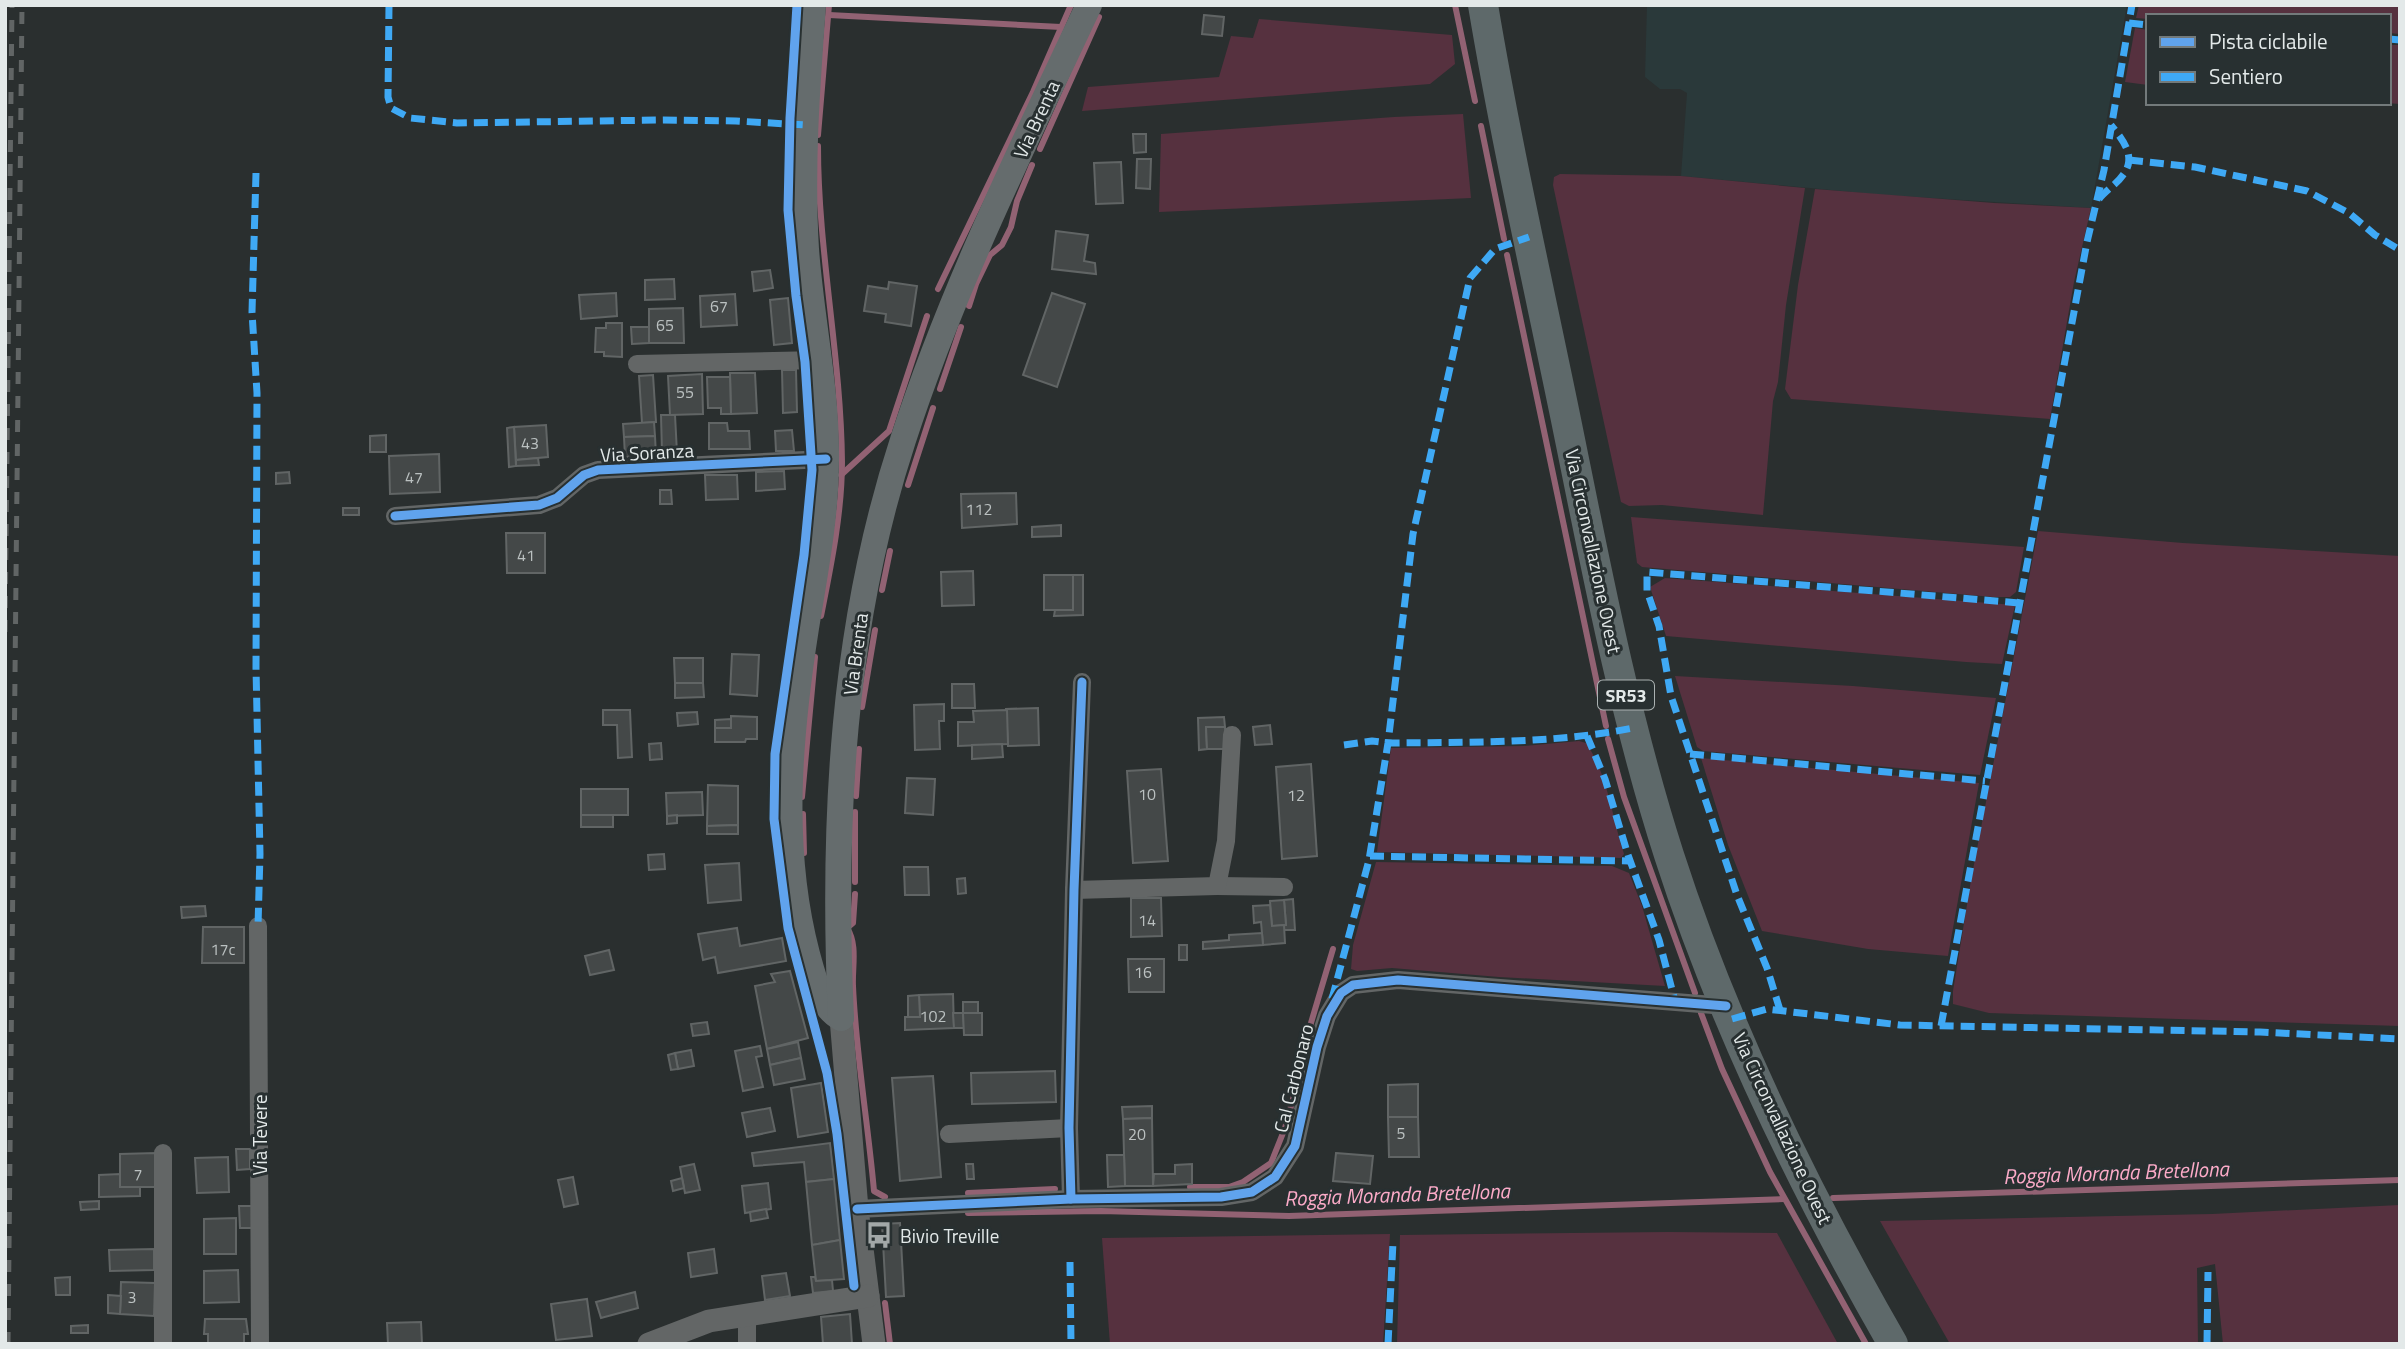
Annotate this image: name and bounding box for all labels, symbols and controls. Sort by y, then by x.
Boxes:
legend [2146,14,2391,105]
text: Pista ciclabile [2209,25,2328,57]
text: Sentiero [2209,60,2283,92]
street label: Via Brenta [1005,75,1067,163]
house number: 67 [710,294,728,318]
house number: 65 [656,313,674,337]
house number: 55 [676,380,694,404]
house number: 43 [521,431,539,455]
street label: Via Soranza [599,435,695,469]
street label: Via Circonvallazione Ovest [1558,446,1630,656]
house number: 47 [405,465,423,489]
house number: 112 [966,497,992,521]
house number: 41 [517,543,535,567]
street label: Via Brenta [835,610,875,697]
road number: SR53 [1598,680,1654,710]
house number: 10 [1138,782,1156,806]
house number: 12 [1287,783,1305,807]
house number: 14 [1138,908,1156,932]
house number: 17c [211,937,235,961]
house number: 16 [1134,960,1152,984]
house number: 102 [920,1004,946,1028]
street label: Cal Carbonaro [1266,1021,1320,1135]
street label: Via Circonvallazione Ovest [1726,1027,1840,1229]
street label: Via Tevere [245,1094,274,1176]
house number: 5 [1397,1121,1406,1145]
house number: 20 [1128,1122,1146,1146]
water label: Roggia Moranda Bretellona [2003,1152,2231,1192]
house number: 7 [134,1162,142,1186]
water label: Roggia Moranda Bretellona [1284,1174,1512,1214]
bus stop icon: Bivio Treville [864,1220,894,1250]
place label: Bivio Treville [900,1221,999,1250]
house number: 3 [128,1285,136,1309]

